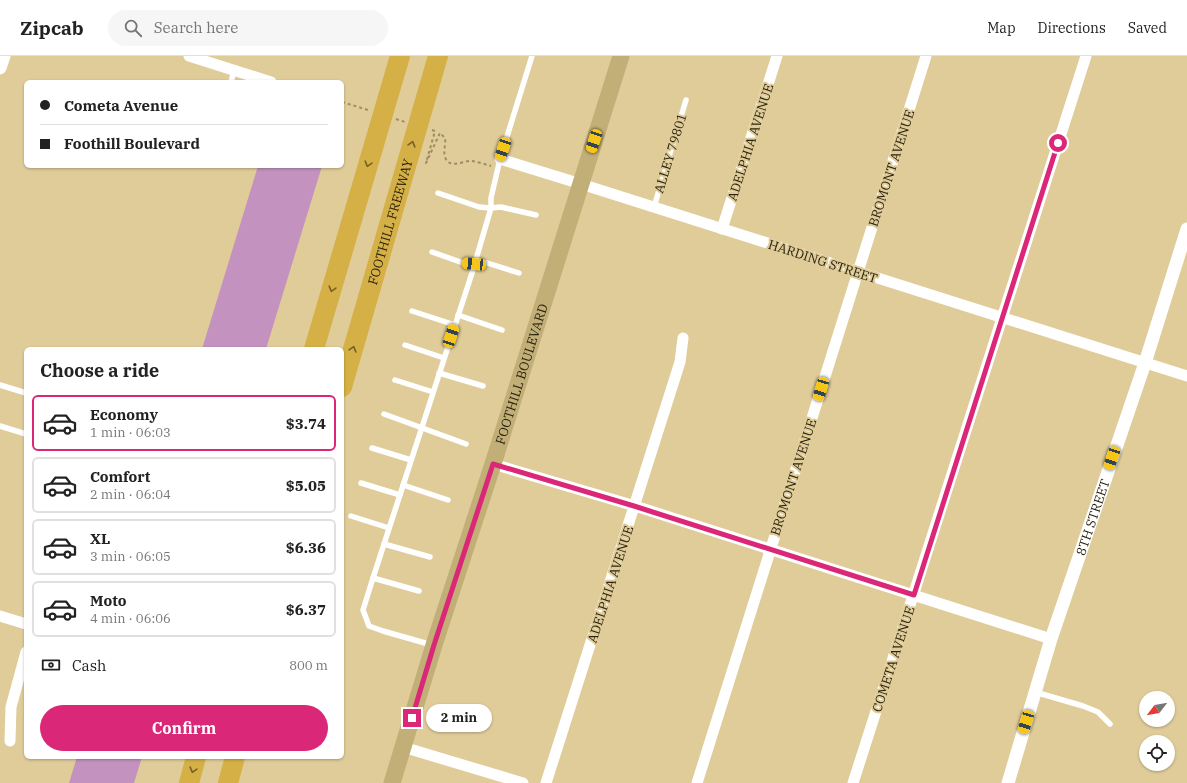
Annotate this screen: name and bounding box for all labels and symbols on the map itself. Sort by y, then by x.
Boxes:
street label: ADELPHIA AVENUE [724,81,777,203]
street label: BROMONT AVENUE [865,107,918,229]
street label: ALLEY 79801 [650,111,691,195]
car [585,128,603,154]
route start [1049,134,1067,152]
car [494,136,512,162]
one-way arrow [407,140,416,147]
street label: FOOTHILL FREEWAY [364,157,417,287]
one-way arrow [364,161,373,168]
street label: HARDING STREET [766,236,880,287]
car [462,257,486,271]
one-way arrow [328,286,336,292]
street label: FOOTHILL BOULEVARD [492,302,552,447]
car [442,323,460,349]
one-way arrow [348,346,357,353]
car [812,376,830,402]
street label: BROMONT AVENUE [767,416,820,538]
car [1102,445,1122,471]
street label: 8TH STREET [1072,476,1114,558]
street label: ADELPHIA AVENUE [584,523,637,645]
street label: COMETA AVENUE [868,604,919,714]
north arrow [1139,691,1175,727]
callout: 2 min [426,704,492,732]
route end [403,709,421,727]
car [1017,709,1035,735]
one-way arrow [189,767,197,773]

